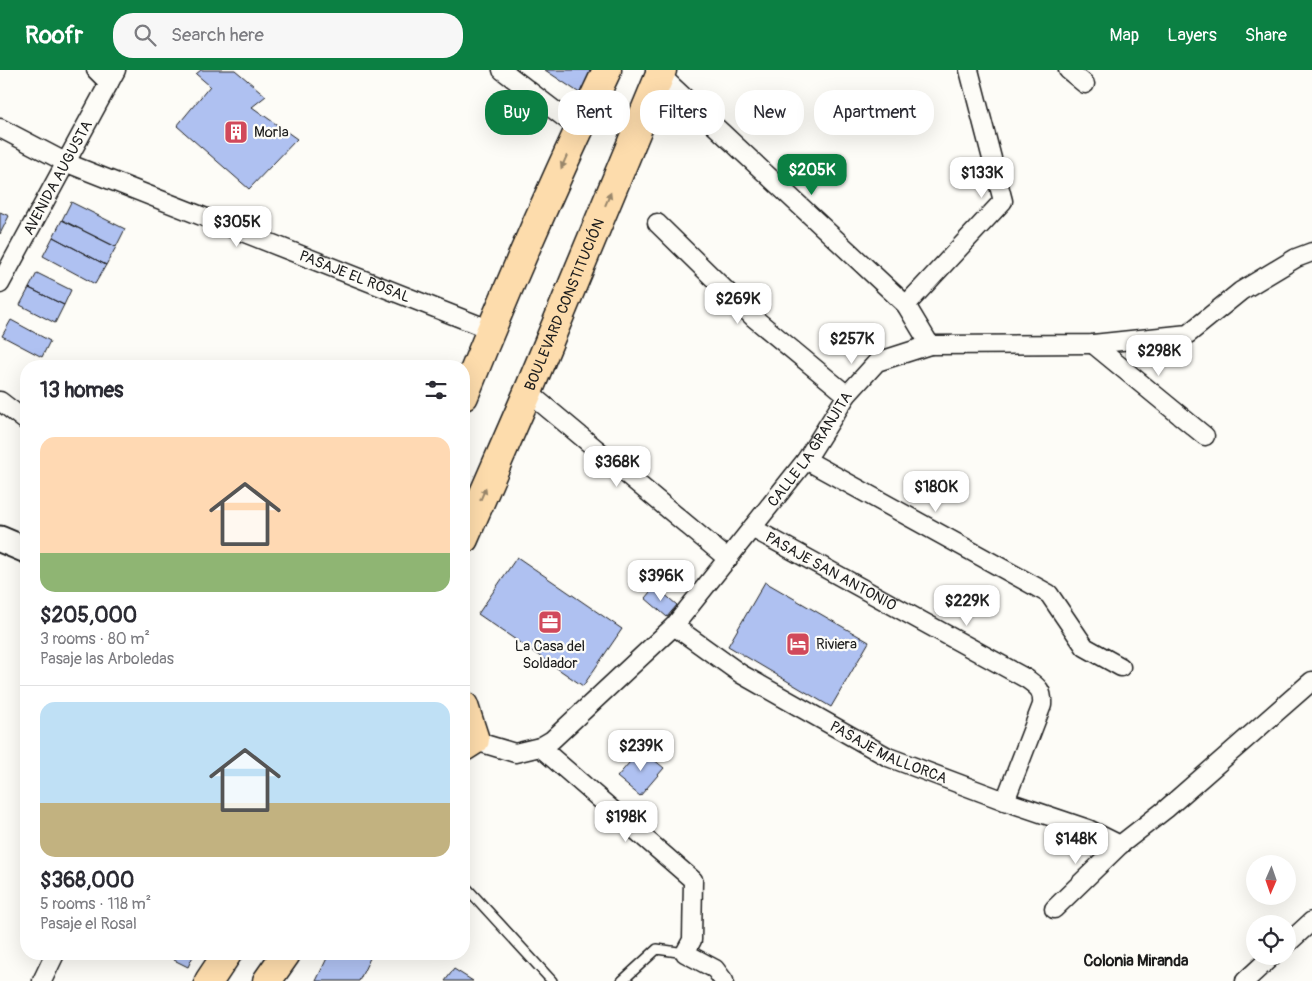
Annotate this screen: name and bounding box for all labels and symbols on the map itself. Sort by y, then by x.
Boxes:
street label: AVENIDA AUGUSTA [19,117,97,239]
building icon: Morla [223,119,249,145]
place label: Morla [254,123,289,142]
pin: $205K [777,154,847,196]
one-way arrow [560,155,568,169]
pin: $133K [947,156,1017,199]
one-way arrow [605,192,612,207]
pin: $305K [202,206,272,248]
street label: BOULEVARD CONSTITUCIÓN [521,216,609,394]
street label: PASAJE EL ROSAL [296,246,413,307]
pin: $269K [703,282,773,325]
pin: $257K [817,322,887,365]
pin: $298K [1124,334,1194,377]
street label: CALLE LA GRANJITA [764,388,857,511]
pin: $368K [582,446,652,488]
pin: $180K [901,470,971,513]
one-way arrow [480,487,488,501]
street label: PASAJE SAN ANTONIO [762,528,900,615]
pin: $396K [626,560,696,602]
pin: $229K [932,584,1002,627]
office icon: La Casa del Soldador [537,609,563,635]
hotel icon: Riviera [785,631,811,657]
place label: Riviera [816,635,857,654]
place label: La Casa del Soldador [515,637,585,673]
street label: PASAJE MALLORCA [826,717,950,789]
pin: $239K [606,730,676,772]
pin: $198K [591,800,661,843]
pin: $148K [1041,822,1111,865]
north arrow [1246,855,1296,905]
district label: Colonia Miranda [1084,951,1189,971]

